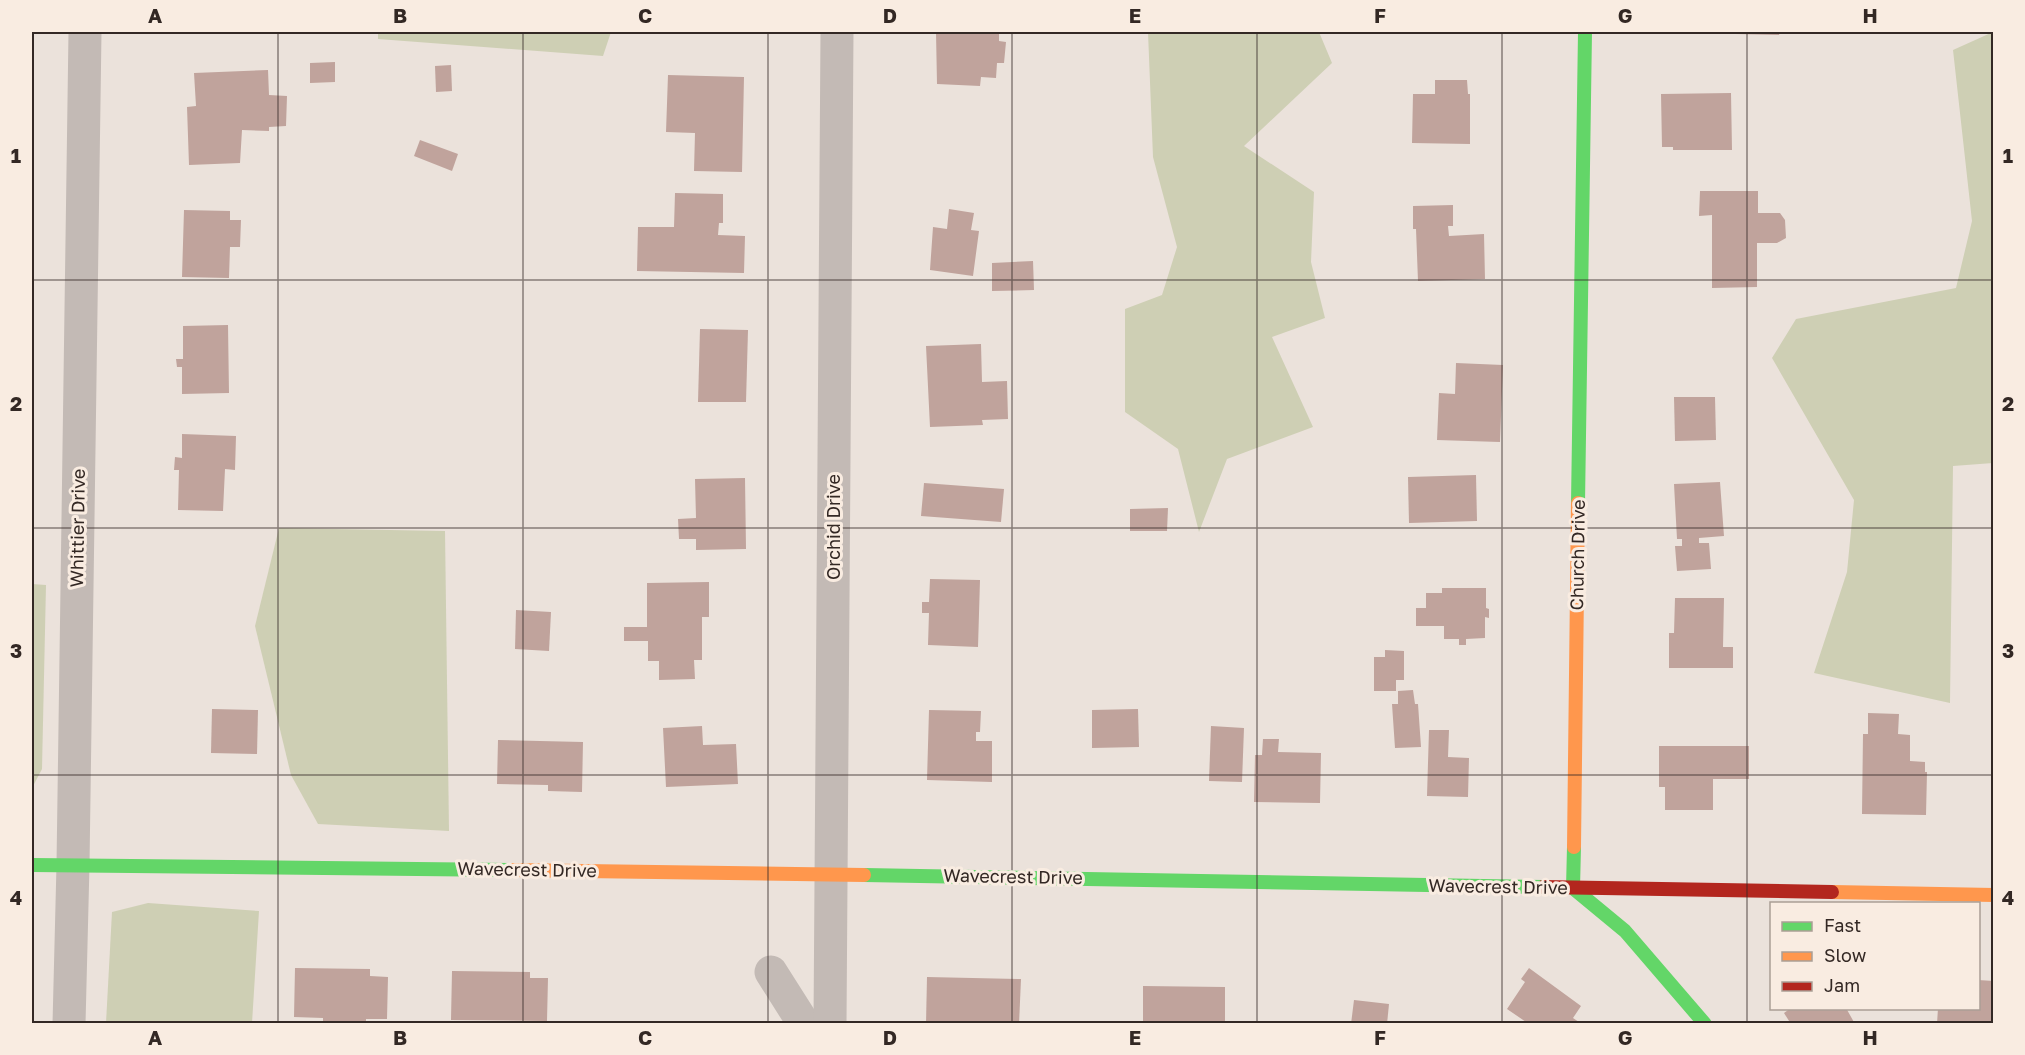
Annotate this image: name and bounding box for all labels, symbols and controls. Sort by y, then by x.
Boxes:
text: A [148,3,162,27]
text: B [393,3,407,27]
text: C [638,3,652,27]
text: D [883,3,897,27]
text: E [1129,3,1141,27]
text: F [1374,3,1386,27]
text: G [1618,3,1632,27]
text: H [1862,3,1878,27]
text: 1 [11,143,21,167]
text: 1 [2003,143,2013,167]
text: 2 [10,391,22,415]
text: 2 [2002,391,2014,415]
street label: Whittier Drive [65,468,89,588]
street label: Orchid Drive [822,474,844,580]
street label: Church Drive [1565,499,1589,611]
text: 3 [10,638,22,662]
text: 3 [2002,638,2014,662]
street label: Wavecrest Drive [457,857,597,881]
street label: Wavecrest Drive [943,864,1083,888]
street label: Wavecrest Drive [1428,874,1568,898]
text: 4 [10,885,22,909]
text: 4 [2002,885,2014,909]
legend [1770,902,1980,1010]
text: Fast [1824,914,1861,936]
text: Slow [1824,944,1867,966]
text: Jam [1824,974,1860,996]
text: A [148,1025,162,1049]
text: B [393,1025,407,1049]
text: C [638,1025,652,1049]
text: D [883,1025,897,1049]
text: E [1129,1025,1141,1049]
text: F [1374,1025,1386,1049]
text: G [1618,1025,1632,1049]
text: H [1862,1025,1878,1049]

